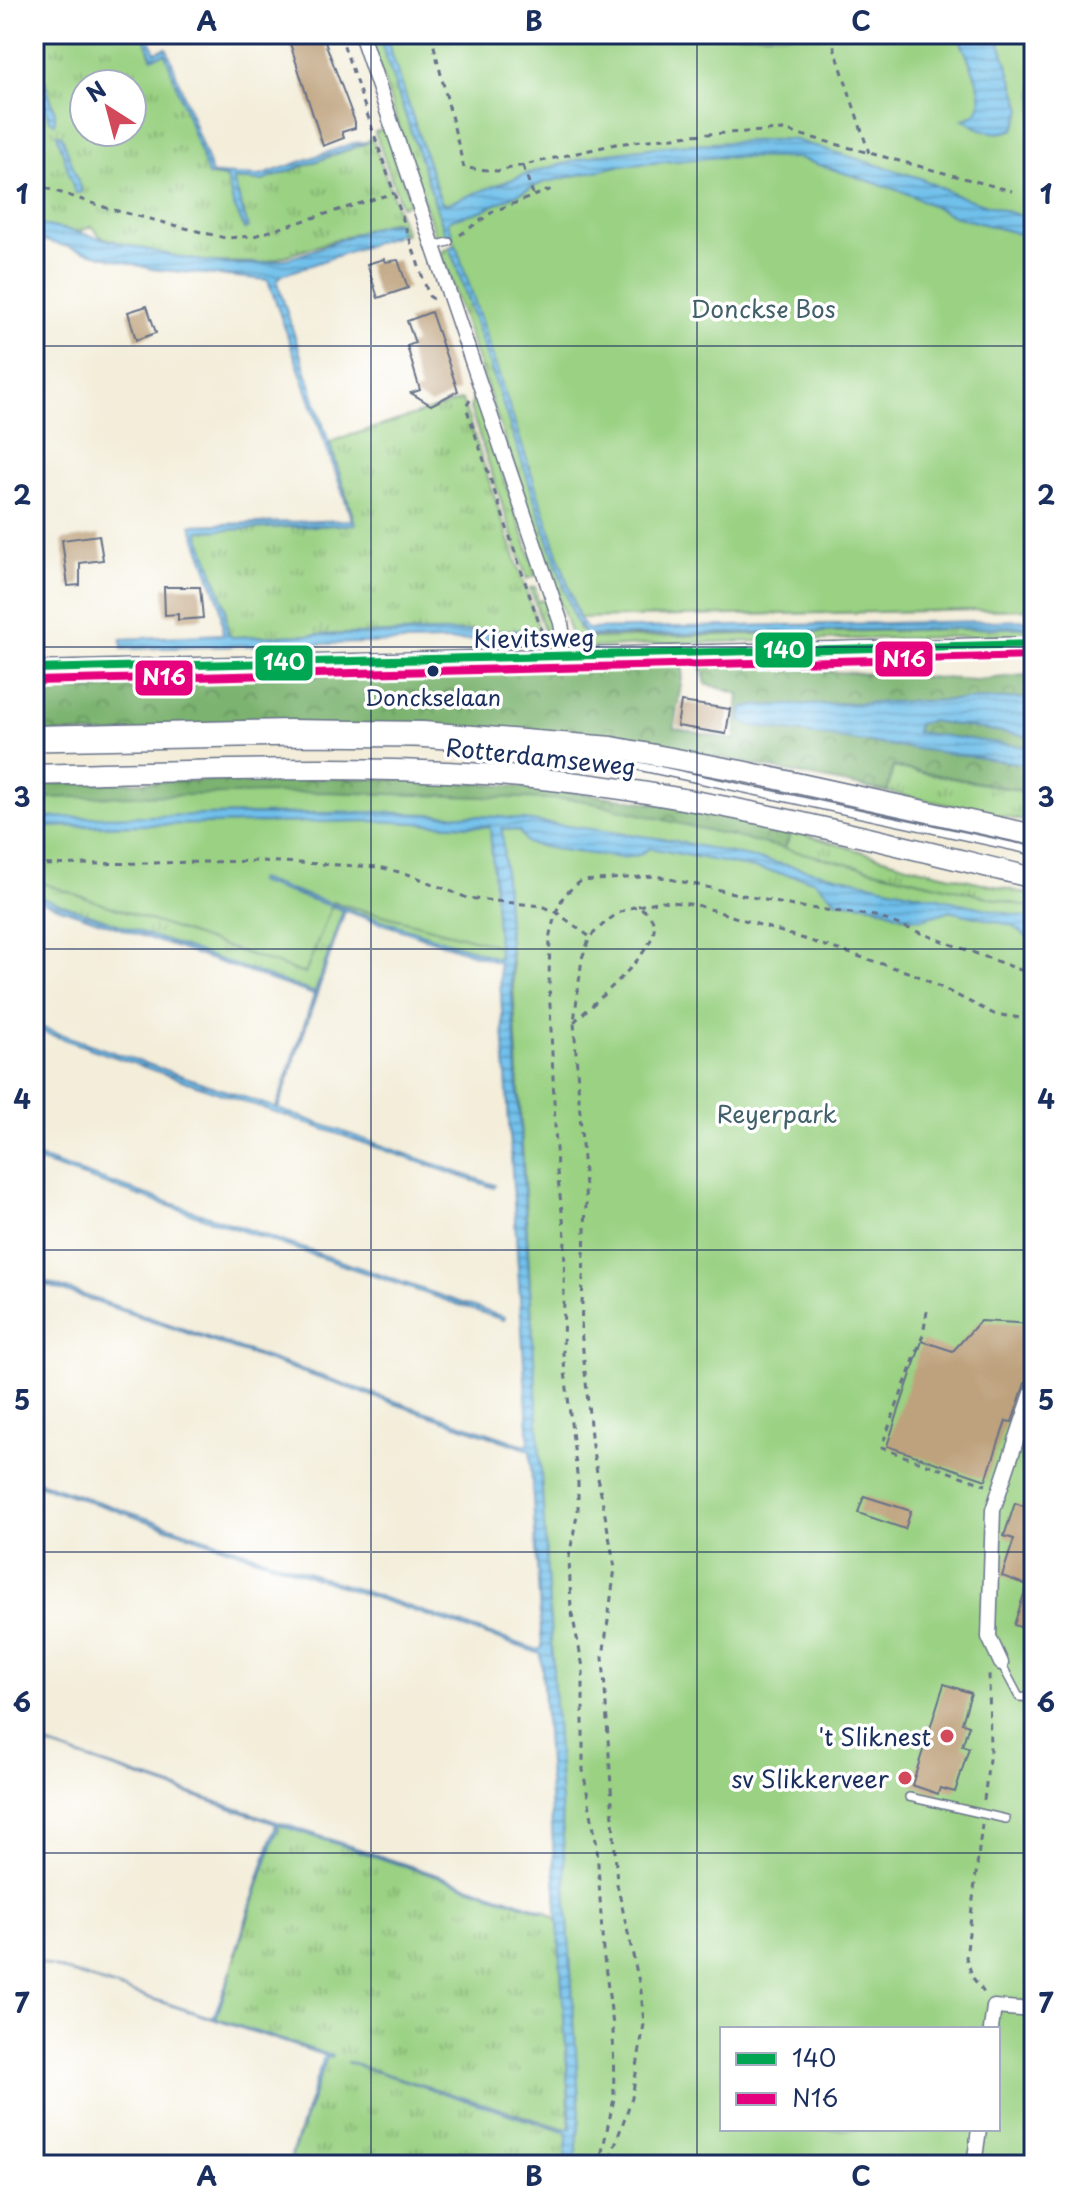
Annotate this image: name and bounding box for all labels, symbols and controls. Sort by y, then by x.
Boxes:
text: A [197,1,217,40]
text: B [525,1,543,40]
text: C [851,1,871,40]
north arrow [68,68,148,148]
text: N [79,72,112,109]
text: 1 [16,174,28,213]
text: 1 [1040,174,1052,213]
park label: Donckse Bos [690,290,836,326]
text: 2 [13,475,31,514]
text: 2 [1037,475,1055,514]
street label: Kievitsweg [473,618,595,656]
line badge: 140 [754,631,814,669]
text: 140 [763,632,805,665]
line badge: N16 [874,640,934,678]
text: N16 [882,641,926,674]
line badge: 140 [254,644,314,682]
text: 140 [263,644,305,677]
line badge: N16 [134,659,194,697]
text: N16 [142,659,186,692]
marker: Donckselaan [425,663,441,679]
place label: Donckselaan [365,680,501,713]
street label: Rotterdamseweg [444,728,638,784]
text: 3 [13,777,31,816]
text: 3 [1037,777,1055,816]
text: 4 [13,1079,31,1118]
text: 4 [1037,1079,1055,1118]
park label: Reyerpark [717,1095,837,1131]
text: 5 [14,1380,30,1419]
text: 5 [1038,1380,1054,1419]
text: 6 [13,1682,31,1721]
text: 6 [1037,1682,1055,1721]
place label: 't Sliknest [818,1718,931,1754]
marker: 't Sliknest [938,1727,956,1745]
place label: sv Slikkerveer [731,1760,890,1796]
marker: sv Slikkerveer [896,1769,914,1787]
text: 7 [15,1983,30,2022]
text: 7 [1039,1983,1054,2022]
legend [720,2027,1000,2131]
text: 140 [792,2039,836,2075]
text: N16 [792,2079,838,2115]
text: A [197,2156,217,2195]
text: B [525,2156,543,2195]
text: C [851,2156,871,2195]

